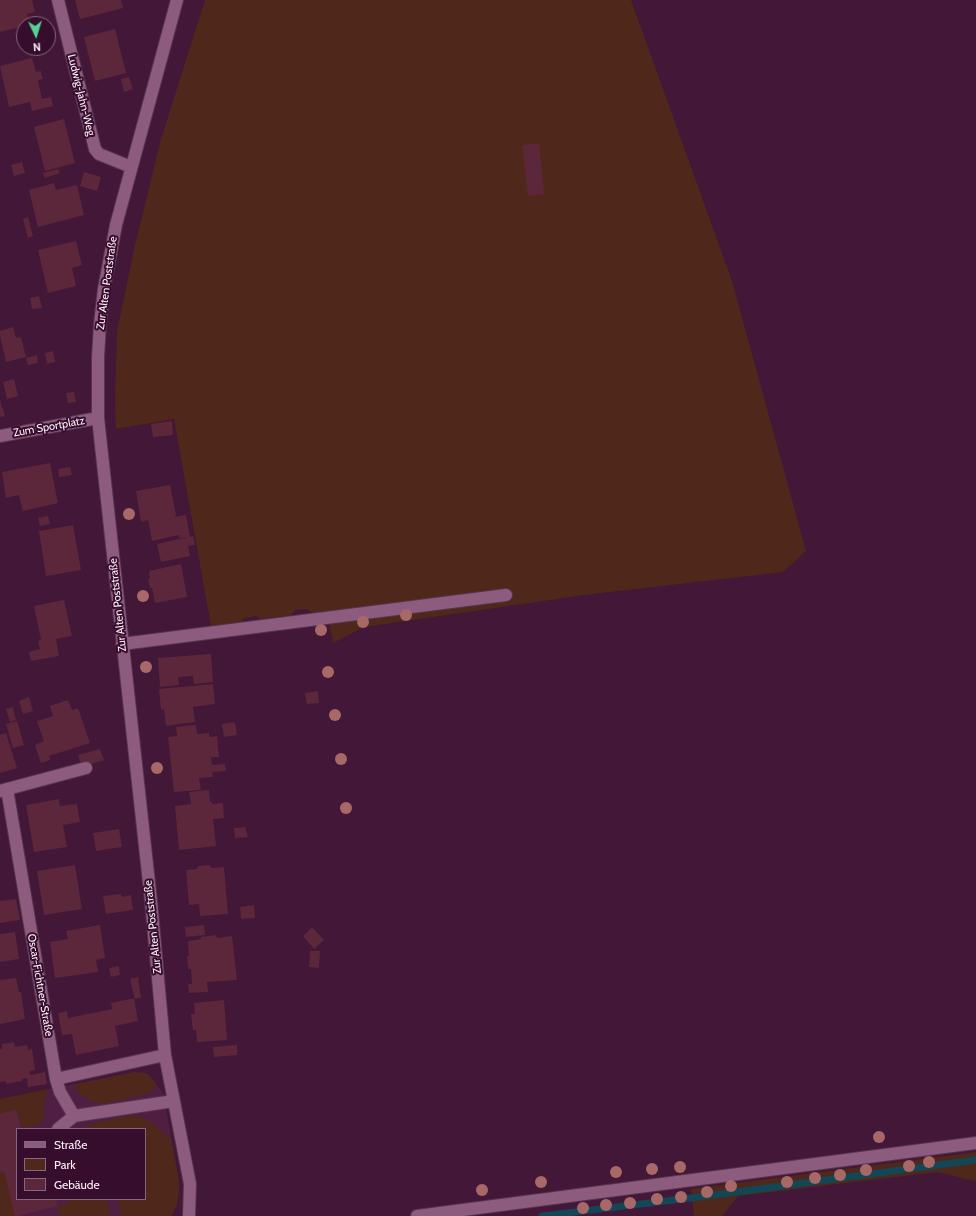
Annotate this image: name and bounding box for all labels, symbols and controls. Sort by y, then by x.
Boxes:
north arrow [16,16,56,56]
text: N [32,40,41,54]
street label: Ludwig-Jahn-Weg [64,53,98,137]
street label: Zur Alten Poststraße [94,236,120,330]
street label: Zum Sportplatz [12,414,86,440]
street label: Zur Alten Poststraße [107,558,129,652]
street label: Zur Alten Poststraße [142,880,164,974]
street label: Oscar-Fichtner-Straße [24,933,56,1037]
legend [16,1128,146,1200]
text: Straße [54,1137,87,1152]
text: Park [54,1157,76,1172]
text: Gebäude [54,1177,100,1192]

